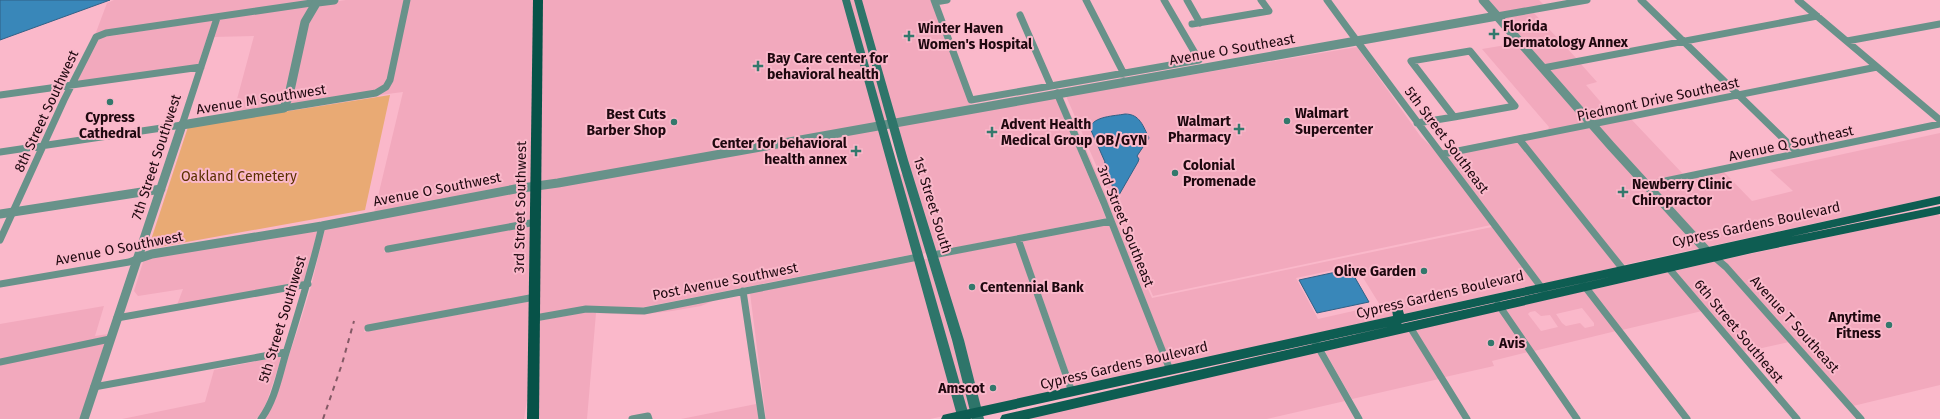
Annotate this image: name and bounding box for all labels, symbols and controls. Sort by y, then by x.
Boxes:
place label: Florida Dermatology Annex [1503,18,1629,51]
place label: Winter Haven Women's Hospital [918,20,1033,53]
marker: Florida Dermatology Annex [1488,28,1500,40]
marker: Winter Haven Women's Hospital [903,30,915,42]
street label: Avenue O Southeast [1168,30,1297,69]
street label: 8th Street Southwest [11,47,83,175]
place label: Bay Care center for behavioral health [767,50,889,83]
marker: Bay Care center for behavioral health [752,60,764,72]
street label: Piedmont Drive Southeast [1575,74,1742,125]
street label: Avenue M Southwest [195,81,328,118]
street label: 5th Street Southeast [1401,84,1493,198]
street label: 7th Street Southwest [128,91,185,222]
marker: Cypress Cathedral [105,97,115,107]
place label: Walmart Supercenter [1295,105,1373,138]
place label: Best Cuts Barber Shop [586,106,666,139]
place label: Cypress Cathedral [79,109,142,142]
place label: Walmart Pharmacy [1168,113,1232,146]
place label: Advent Health Medical Group OB/GYN [1000,116,1147,149]
marker: Walmart Supercenter [1282,116,1292,126]
marker: Best Cuts Barber Shop [669,117,679,127]
street label: Avenue Q Southeast [1727,122,1856,165]
marker: Walmart Pharmacy [1234,124,1244,134]
marker: Advent Health Medical Group OB/GYN [986,126,998,138]
place label: Center for behavioral health annex [712,135,848,168]
street label: 3rd Street Southwest [511,140,530,273]
marker: Center for behavioral health annex [850,145,862,157]
street label: 1st Street South [910,155,955,256]
place label: Colonial Promenade [1183,157,1256,190]
street label: 3rd Street Southeast [1093,163,1158,290]
park label: Oakland Cemetery [181,168,297,185]
marker: Colonial Promenade [1170,168,1180,178]
street label: Avenue O Southwest [372,169,503,210]
place label: Newberry Clinic Chiropractor [1632,176,1732,209]
marker: Newberry Clinic Chiropractor [1617,186,1629,198]
street label: Cypress Gardens Boulevard [1670,198,1842,251]
street label: Avenue O Southwest [54,228,185,269]
street label: 5th Street Southwest [255,253,310,385]
street label: Post Avenue Southwest [651,259,800,304]
place label: Olive Garden [1334,263,1416,280]
marker: Olive Garden [1419,266,1429,276]
street label: Cypress Gardens Boulevard [1355,267,1526,322]
street label: Avenue T Southeast [1747,272,1843,377]
street label: 6th Street Southeast [1690,276,1787,387]
place label: Centennial Bank [980,279,1084,296]
marker: Centennial Bank [967,282,977,292]
place label: Anytime Fitness [1828,309,1881,342]
marker: Anytime Fitness [1884,320,1894,330]
place label: Avis [1498,335,1525,352]
street label: Cypress Gardens Boulevard [1039,338,1210,393]
marker: Avis [1486,338,1496,348]
place label: Amscot [937,380,986,397]
marker: Amscot [988,383,998,393]

